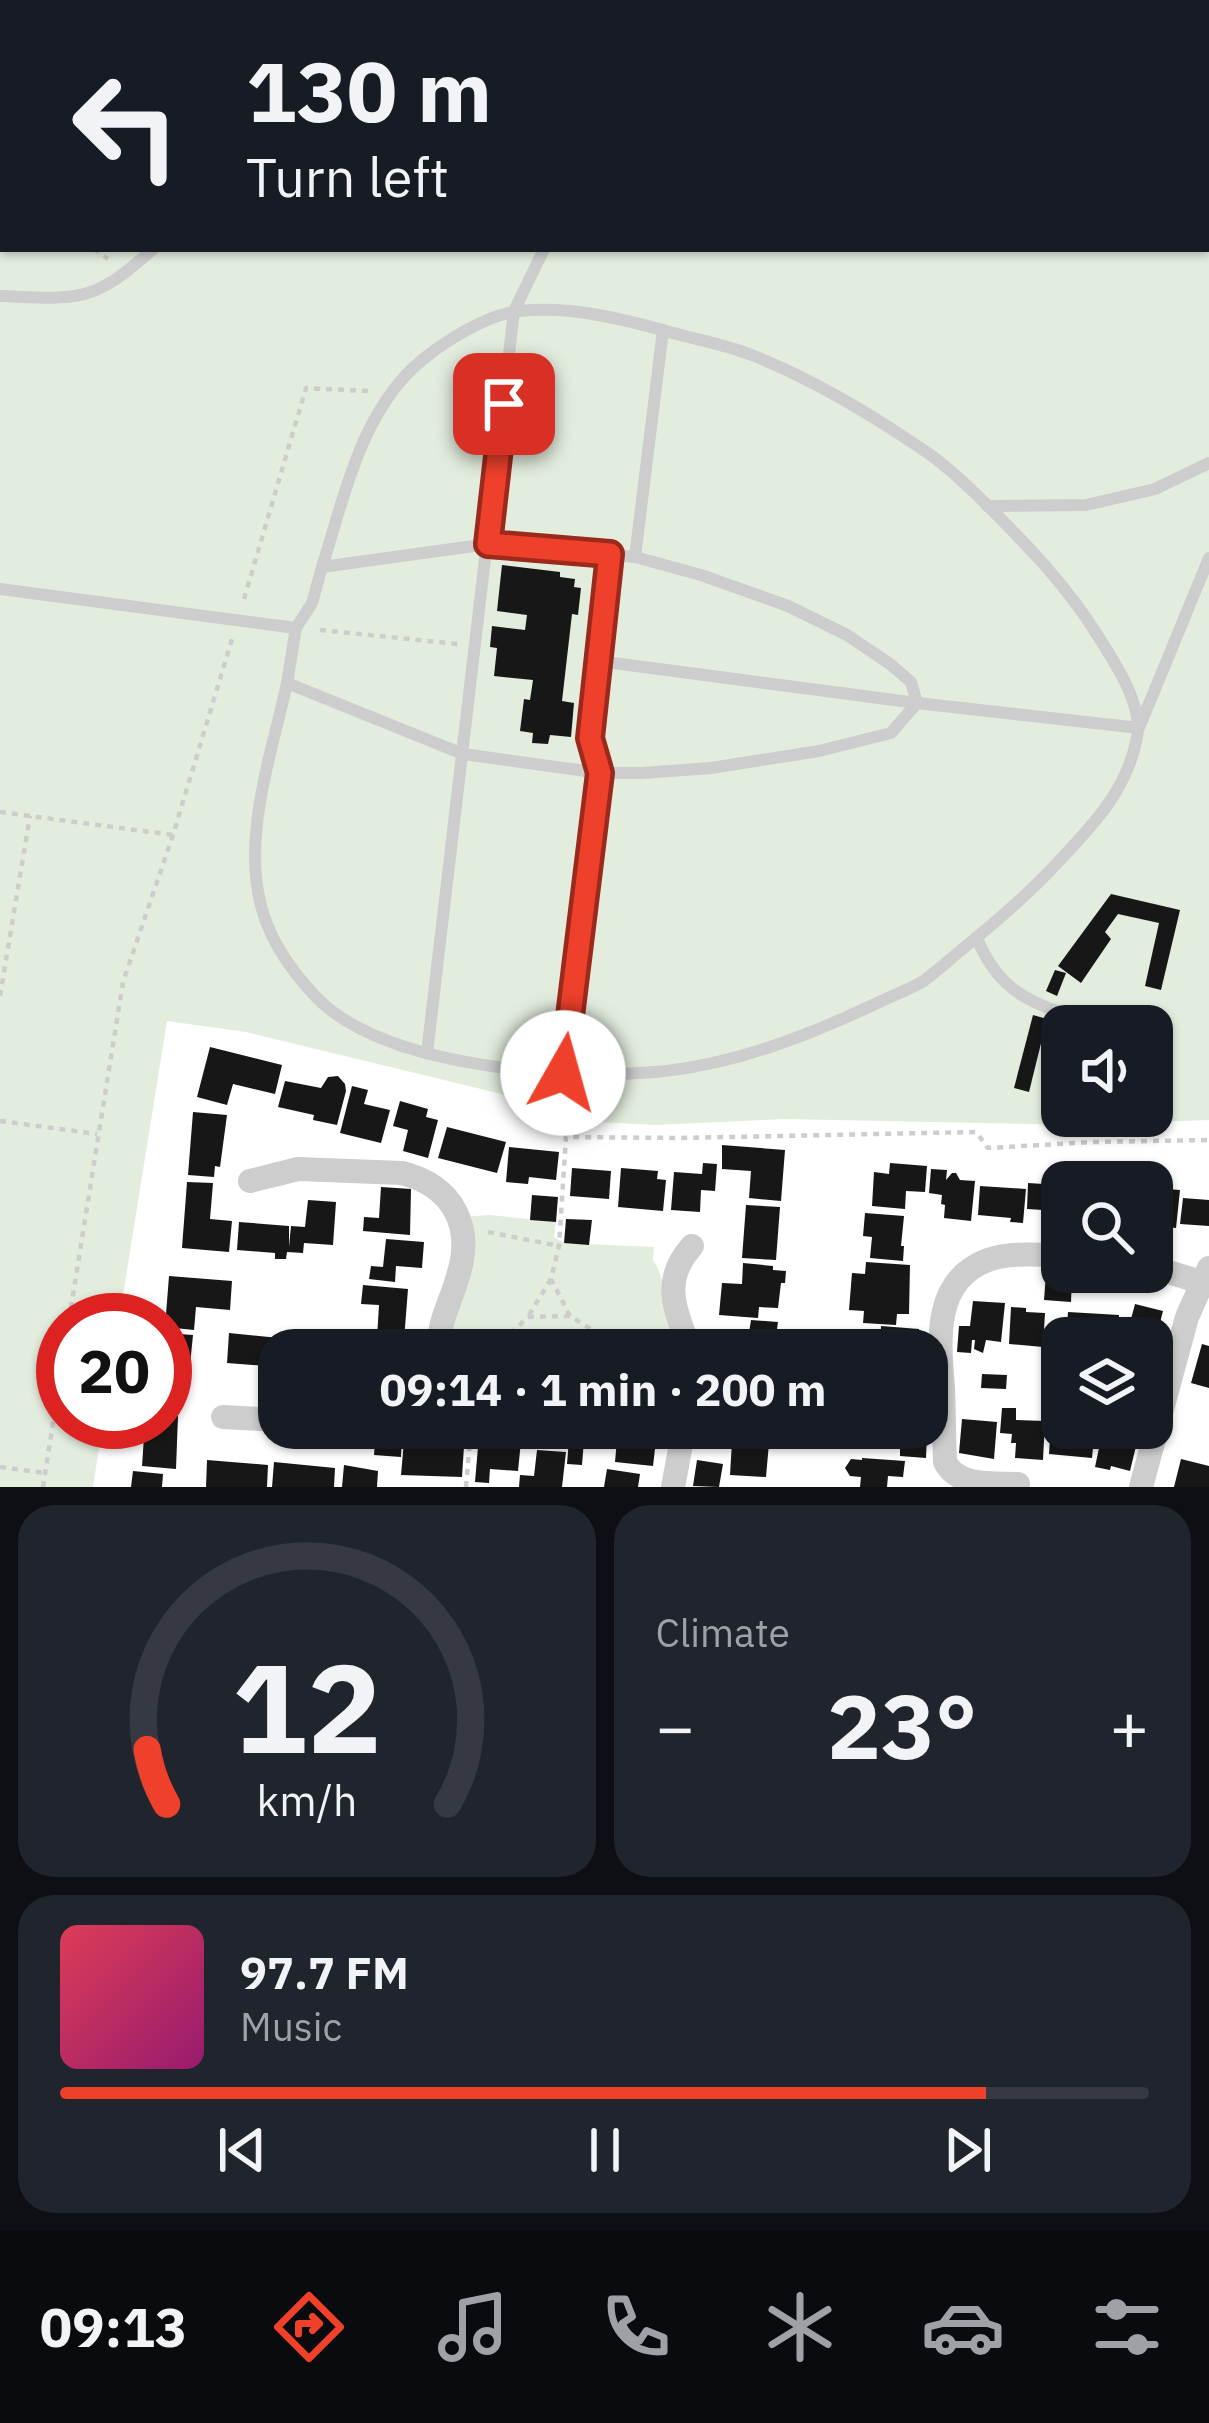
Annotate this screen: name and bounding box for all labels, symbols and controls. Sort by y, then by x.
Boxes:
text: 130 m [246,36,492,145]
icon: left [48,48,204,204]
text: Turn left [246,142,449,212]
pin [453,353,555,455]
icon: arrive [471,371,537,437]
map controls [1041,1005,1173,1449]
button: sound [1041,1005,1173,1137]
position arrow [500,1010,626,1136]
button: search [1041,1161,1173,1293]
speed limit sign: 20 [36,1293,192,1449]
button: layers [1041,1317,1173,1449]
text: 09:14 · 1 min · 200 m [380,1360,826,1418]
text: Climate [656,1607,790,1658]
text: 12 [232,1625,382,1787]
text: 23° [827,1667,977,1784]
text: − [656,1683,695,1769]
text: + [1109,1683,1149,1769]
text: km/h [256,1772,357,1828]
text: 97.7 FM [240,1943,409,2001]
text: Music [240,2001,342,2052]
icon: previous [209,2117,275,2183]
icon: pause [572,2117,638,2183]
icon: next [935,2117,1001,2183]
icon: directions [267,2285,351,2369]
icon: music [431,2285,515,2369]
icon: phone [594,2285,678,2369]
icon: climate [758,2285,842,2369]
icon: car [921,2285,1005,2369]
icon: filters [1085,2285,1169,2369]
text: 09:13 [40,2292,187,2362]

